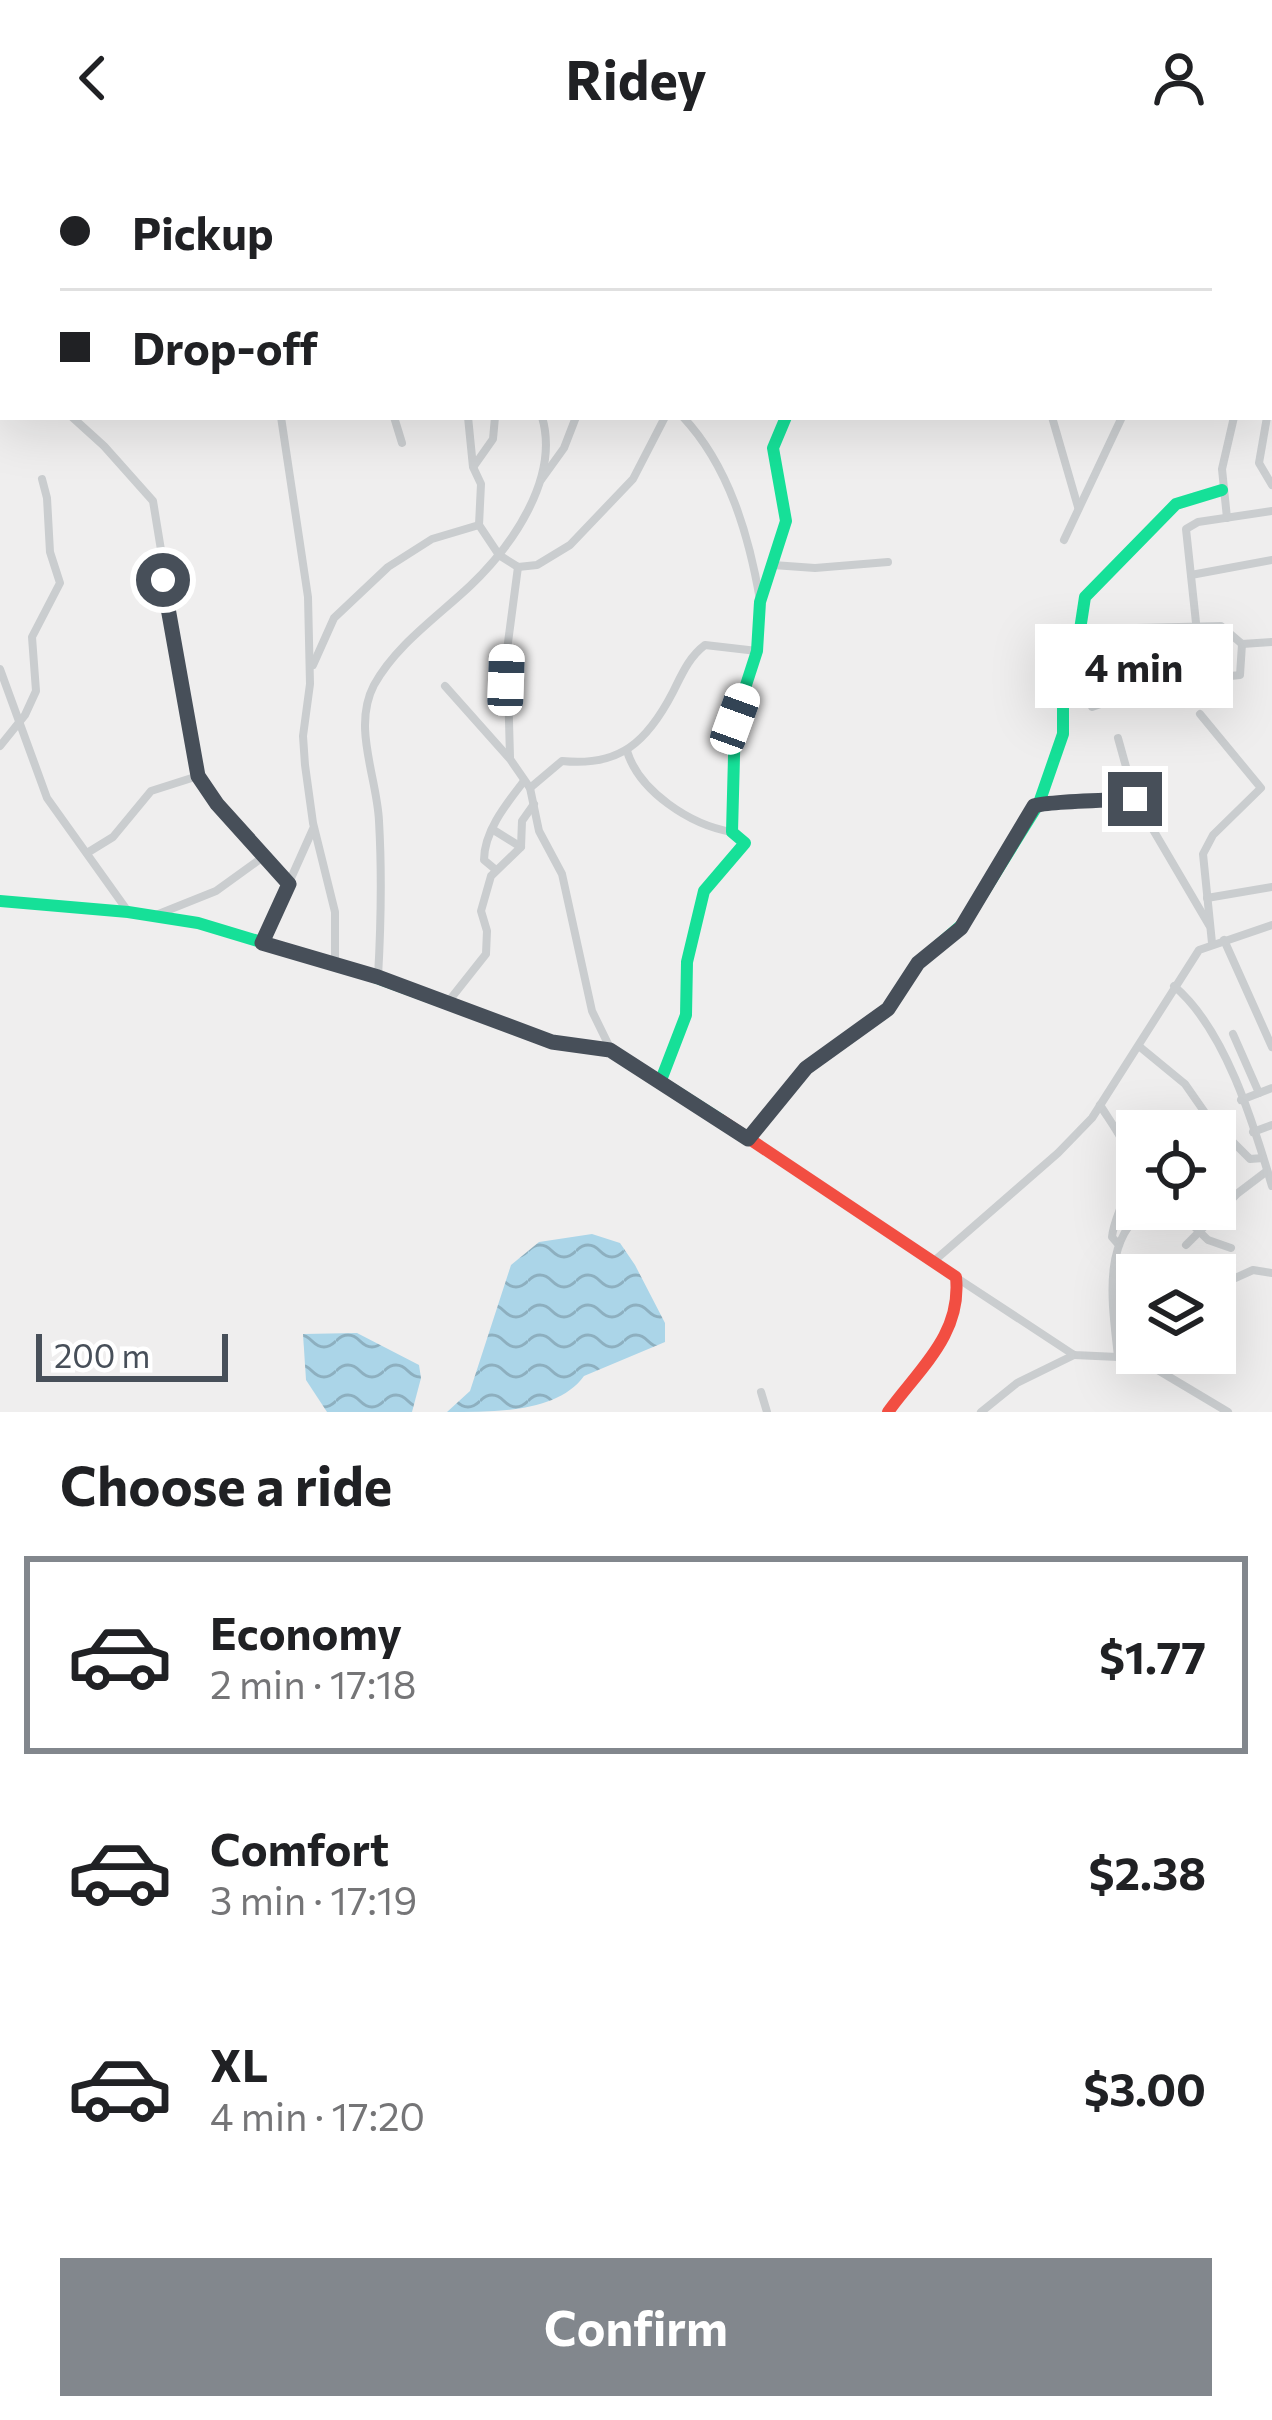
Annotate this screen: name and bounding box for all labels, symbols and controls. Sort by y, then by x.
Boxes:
icon: back [60,45,126,111]
text: Ridey [565,45,707,111]
icon: person [1146,45,1212,111]
text: Pickup [132,204,274,259]
text: Drop-off [132,319,318,374]
route start [136,553,190,607]
callout: 4 min [1036,625,1234,709]
text: 4 min [1085,642,1183,690]
car [487,643,525,717]
car [706,679,764,759]
route end [1108,772,1162,826]
map controls [1116,1110,1236,1374]
button: locate [1116,1110,1236,1230]
button: layers [1116,1254,1236,1374]
scale bar [36,1328,228,1381]
text: 200 m [54,1334,150,1375]
text: Choose a ride [60,1451,392,1517]
icon: car [66,1601,174,1709]
text: Economy [210,1604,402,1659]
text: $1.77 [1099,1628,1206,1683]
text: 2 min · 17:18 [210,1659,416,1707]
icon: car [66,1817,174,1925]
text: Comfort [210,1820,389,1875]
text: $2.38 [1089,1844,1206,1899]
text: 3 min · 17:19 [210,1875,417,1923]
icon: car [66,2033,174,2141]
text: XL [210,2036,268,2091]
text: $3.00 [1083,2060,1206,2115]
text: 4 min · 17:20 [210,2091,425,2139]
button: Confirm [60,2258,1212,2396]

